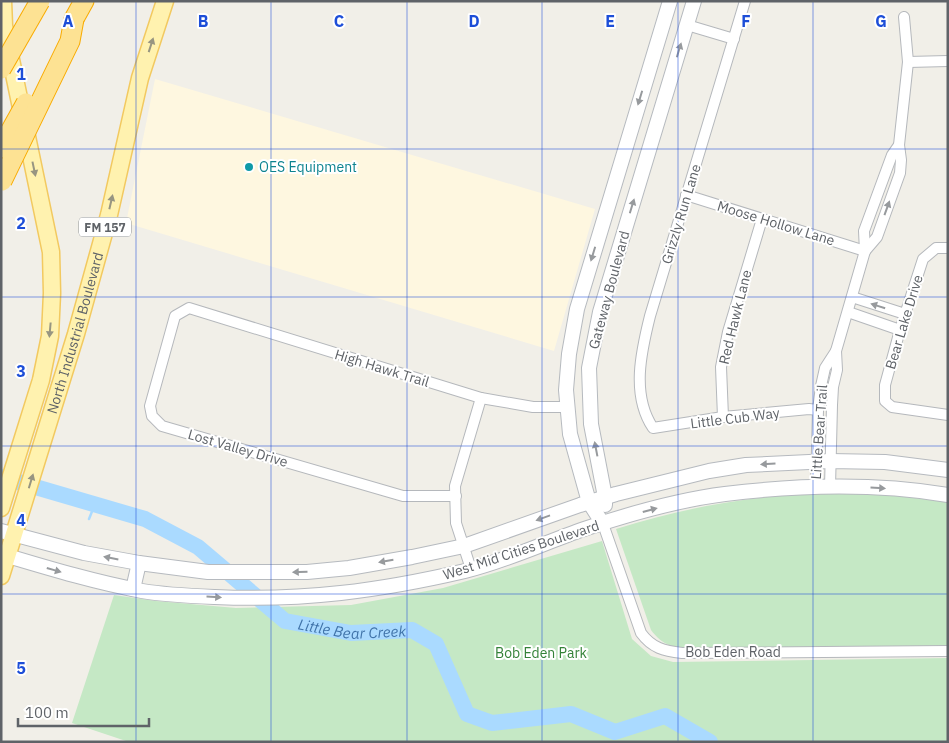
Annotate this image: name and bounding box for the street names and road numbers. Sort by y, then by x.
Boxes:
street label: Grizzly Run Lane [657,162,705,266]
street label: Moose Hollow Lane [715,197,837,250]
road number: FM 157 [79,218,131,236]
street label: Gateway Boulevard [585,229,633,351]
street label: North Industrial Boulevard [43,250,107,416]
street label: Red Hawk Lane [715,268,756,366]
street label: Bear Lake Drive [881,272,927,371]
street label: High Hawk Trail [332,345,432,391]
street label: Little Bear Trail [807,384,831,480]
street label: Little Cub Way [689,404,781,432]
street label: Lost Valley Drive [186,425,290,471]
street label: West Mid Cities Boulevard [441,516,601,584]
street label: Bob Eden Road [685,643,781,661]

